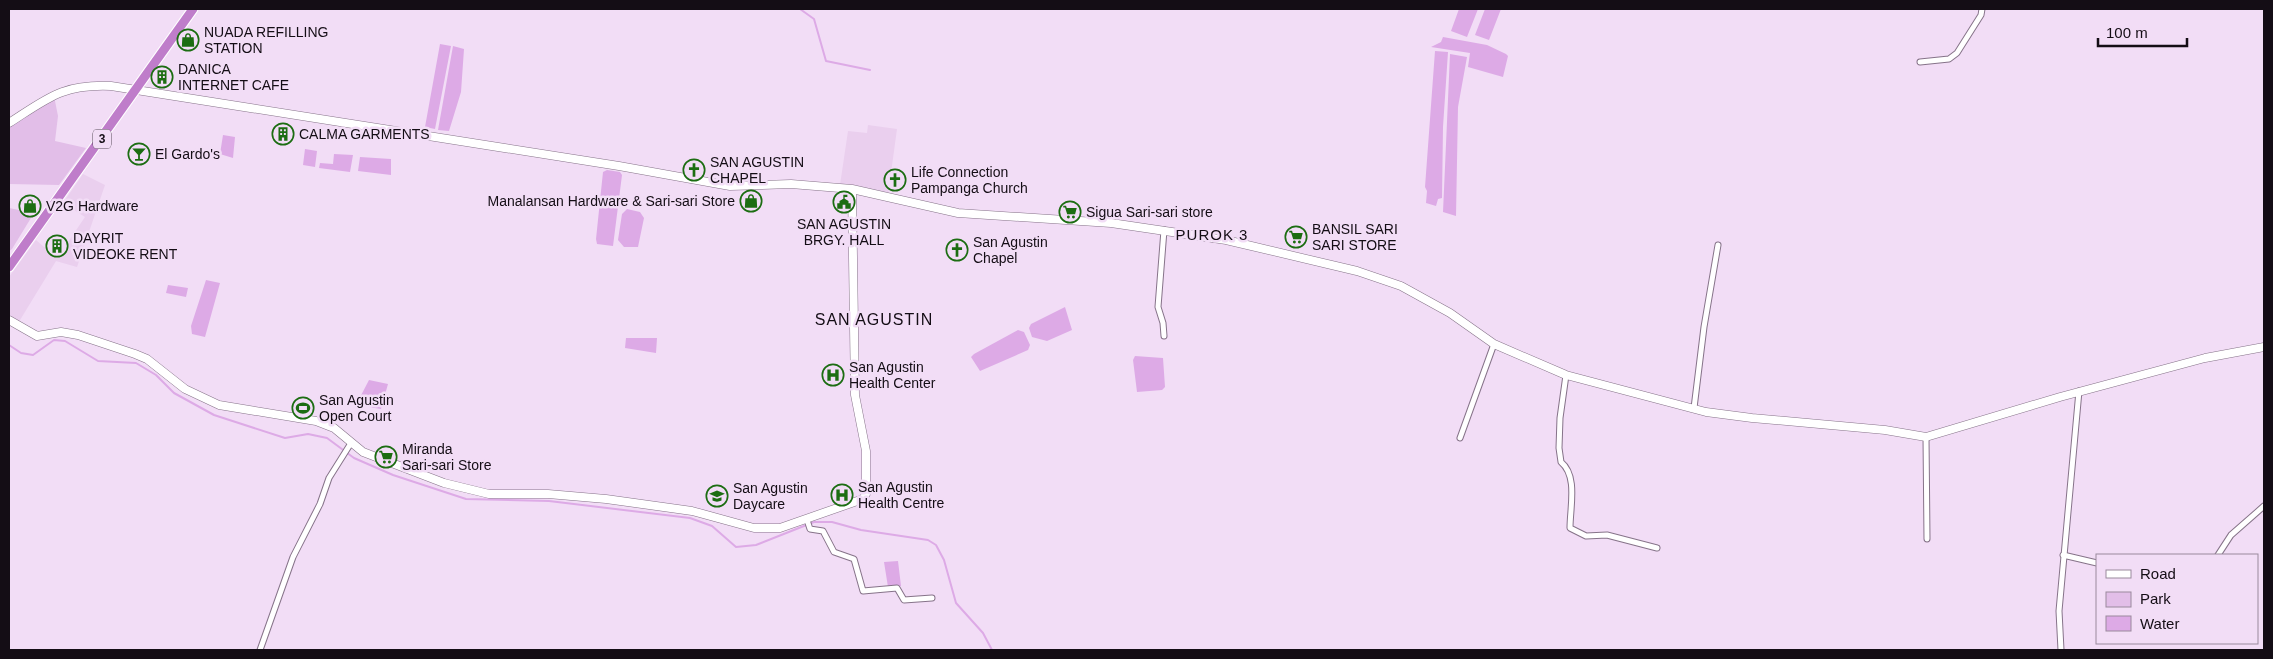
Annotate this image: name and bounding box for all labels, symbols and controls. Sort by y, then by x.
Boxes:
scale bar [2098,15,2187,47]
place label: NUADA REFILLING STATION [204,24,328,56]
text: 100 m [2106,24,2148,41]
shop icon: NUADA REFILLING STATION [176,28,200,52]
place label: DANICA INTERNET CAFE [178,61,289,93]
building icon: DANICA INTERNET CAFE [150,65,174,89]
building icon: CALMA GARMENTS [271,122,295,146]
place label: CALMA GARMENTS [299,126,430,142]
road number: 3 [93,130,111,148]
bar icon: El Gardo's [127,142,151,166]
place label: El Gardo's [155,146,220,162]
place label: SAN AGUSTIN CHAPEL [710,154,804,186]
church icon: SAN AGUSTIN CHAPEL [682,158,706,182]
place label: Life Connection Pampanga Church [911,164,1028,196]
church icon: Life Connection Pampanga Church [883,168,907,192]
shop icon: Manalansan Hardware & Sari-sari Store [739,189,763,213]
public building icon: SAN AGUSTIN BRGY. HALL [832,190,856,214]
place label: Manalansan Hardware & Sari-sari Store [488,193,735,209]
shop icon: V2G Hardware [18,194,42,218]
place label: V2G Hardware [46,198,139,214]
supermarket icon: Sigua Sari-sari store [1058,200,1082,224]
place label: Sigua Sari-sari store [1086,204,1213,220]
place label: SAN AGUSTIN BRGY. HALL [797,216,891,248]
place label: BANSIL SARI SARI STORE [1312,221,1398,253]
supermarket icon: BANSIL SARI SARI STORE [1284,225,1308,249]
district label: PUROK 3 [1176,226,1248,243]
place label: DAYRIT VIDEOKE RENT [73,230,178,262]
building icon: DAYRIT VIDEOKE RENT [45,234,69,258]
place label: San Agustin Chapel [973,234,1048,266]
church icon: San Agustin Chapel [945,238,969,262]
district label: SAN AGUSTIN [815,311,933,328]
place label: San Agustin Health Center [849,359,936,391]
hospital icon: San Agustin Health Center [821,363,845,387]
place label: San Agustin Open Court [319,392,394,424]
sports icon: San Agustin Open Court [291,396,315,420]
place label: Miranda Sari-sari Store [402,441,492,473]
supermarket icon: Miranda Sari-sari Store [374,445,398,469]
place label: San Agustin Health Centre [858,479,945,511]
place label: San Agustin Daycare [733,480,808,512]
hospital icon: San Agustin Health Centre [830,483,854,507]
school or university icon: San Agustin Daycare [705,484,729,508]
legend [2096,554,2258,644]
text: Road [2140,565,2176,582]
text: Park [2140,590,2171,607]
text: Water [2140,615,2179,632]

